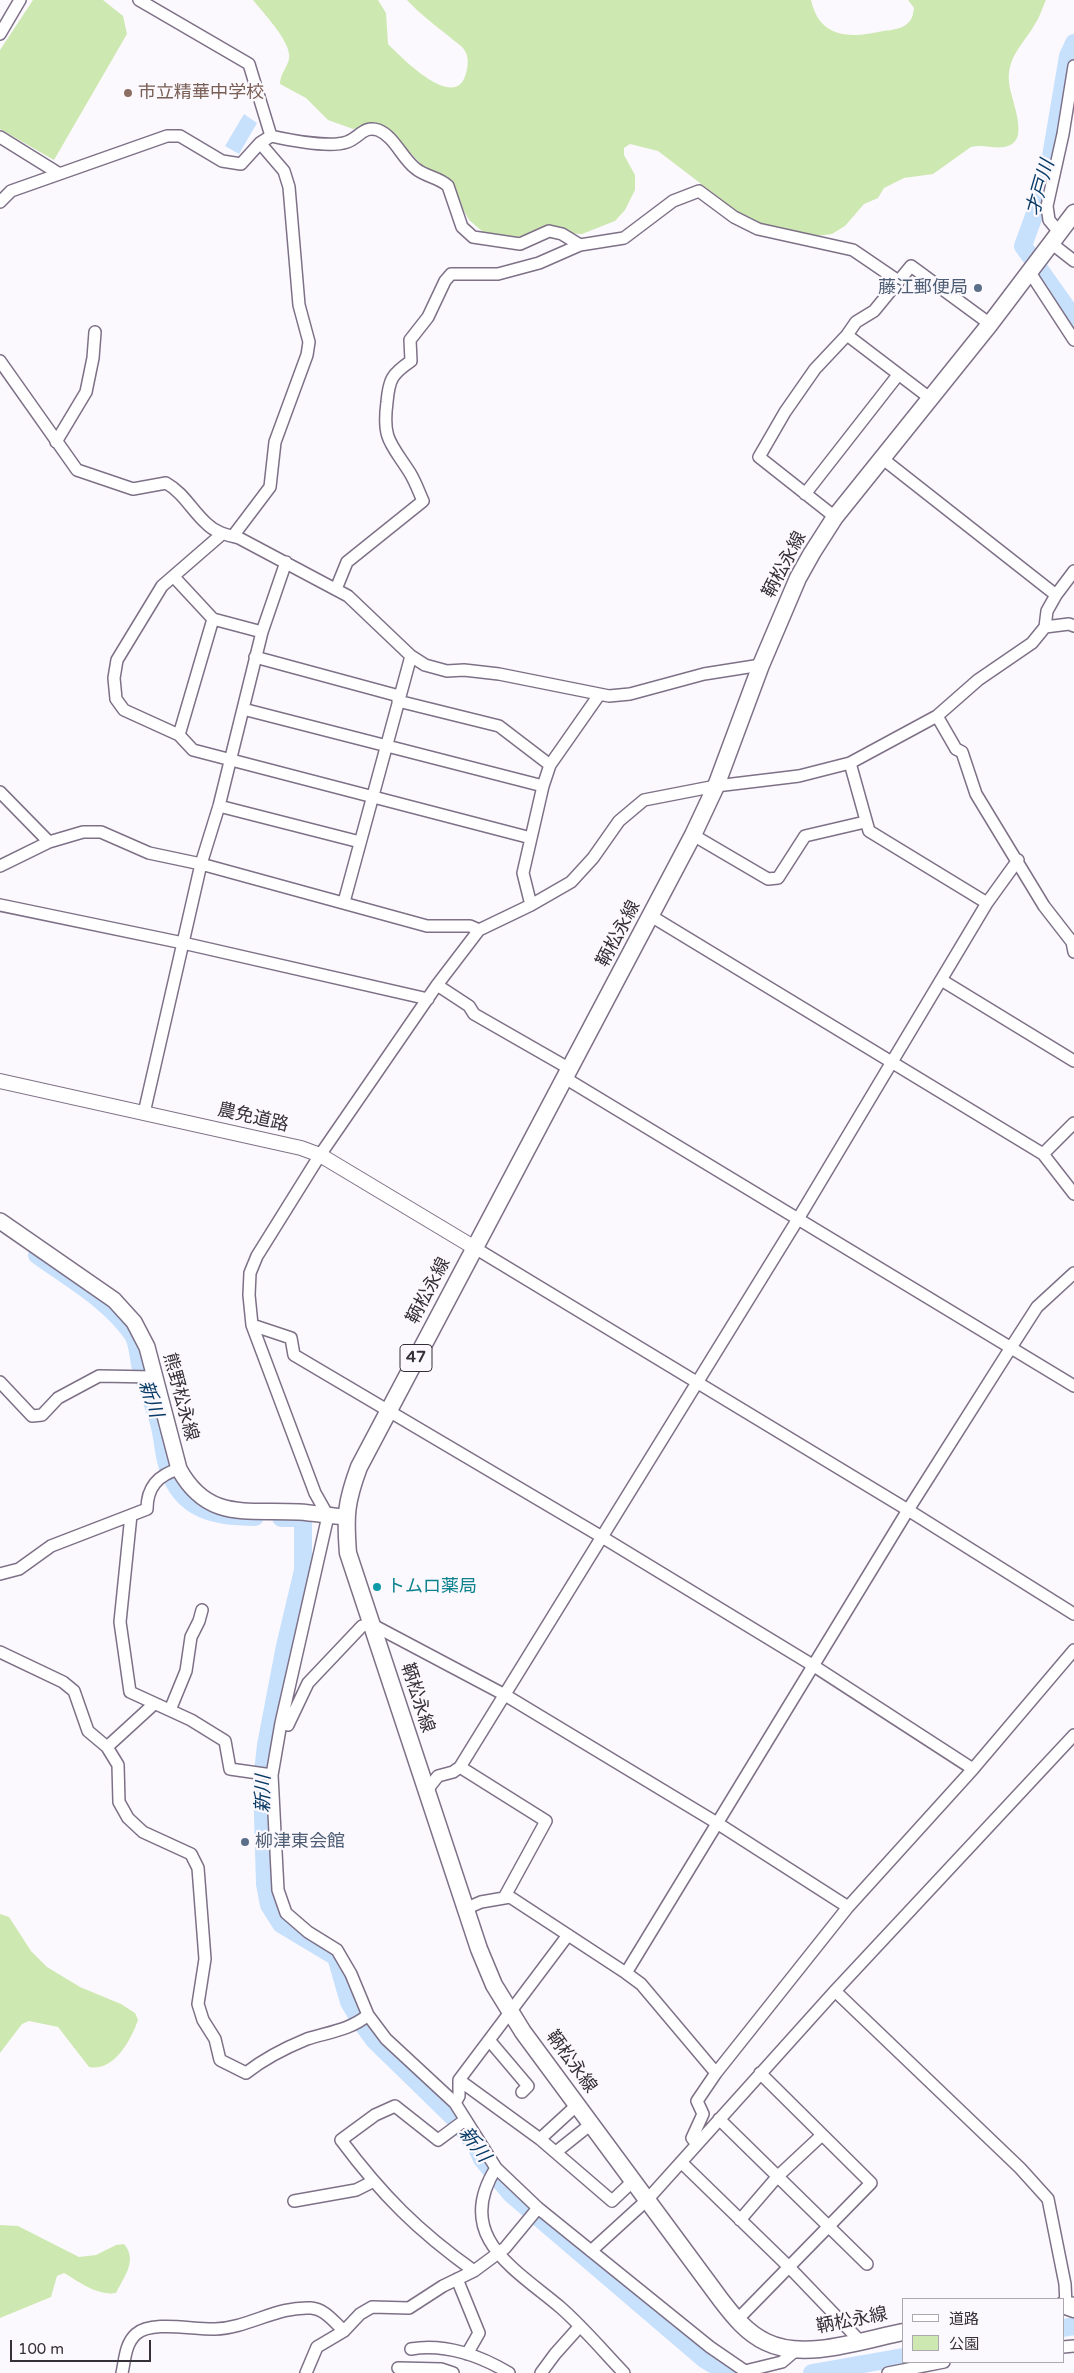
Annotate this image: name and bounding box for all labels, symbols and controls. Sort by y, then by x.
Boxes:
place label: 市立精華中学校 [138,82,264,104]
marker: 市立精華中学校 [122,87,134,99]
water label: 才戸川 [1022,157,1060,219]
place label: 藤江郵便局 [878,277,968,299]
marker: 藤江郵便局 [972,282,984,294]
street label: 鞆松永線 [759,528,811,602]
street label: 鞆松永線 [593,897,645,971]
street label: 農免道路 [215,1099,291,1137]
street label: 鞆松永線 [403,1254,455,1328]
road number: 47 [400,1345,432,1372]
street label: 熊野松永線 [158,1351,202,1443]
water label: 新川 [133,1377,167,1421]
place label: トムロ薬局 [387,1576,477,1598]
marker: トムロ薬局 [371,1581,383,1593]
street label: 鞆松永線 [396,1660,438,1736]
water label: 新川 [252,1775,276,1813]
place label: 柳津東会館 [255,1831,345,1853]
marker: 柳津東会館 [239,1836,251,1848]
street label: 鞆松永線 [541,2027,601,2097]
water label: 新川 [453,2123,495,2167]
legend [902,2298,1064,2363]
street label: 鞆松永線 [815,2304,889,2338]
text: 道路 [949,2310,979,2328]
scale bar [12,2330,154,2362]
text: 公園 [949,2335,979,2353]
text: 100 m [18,2340,64,2358]

